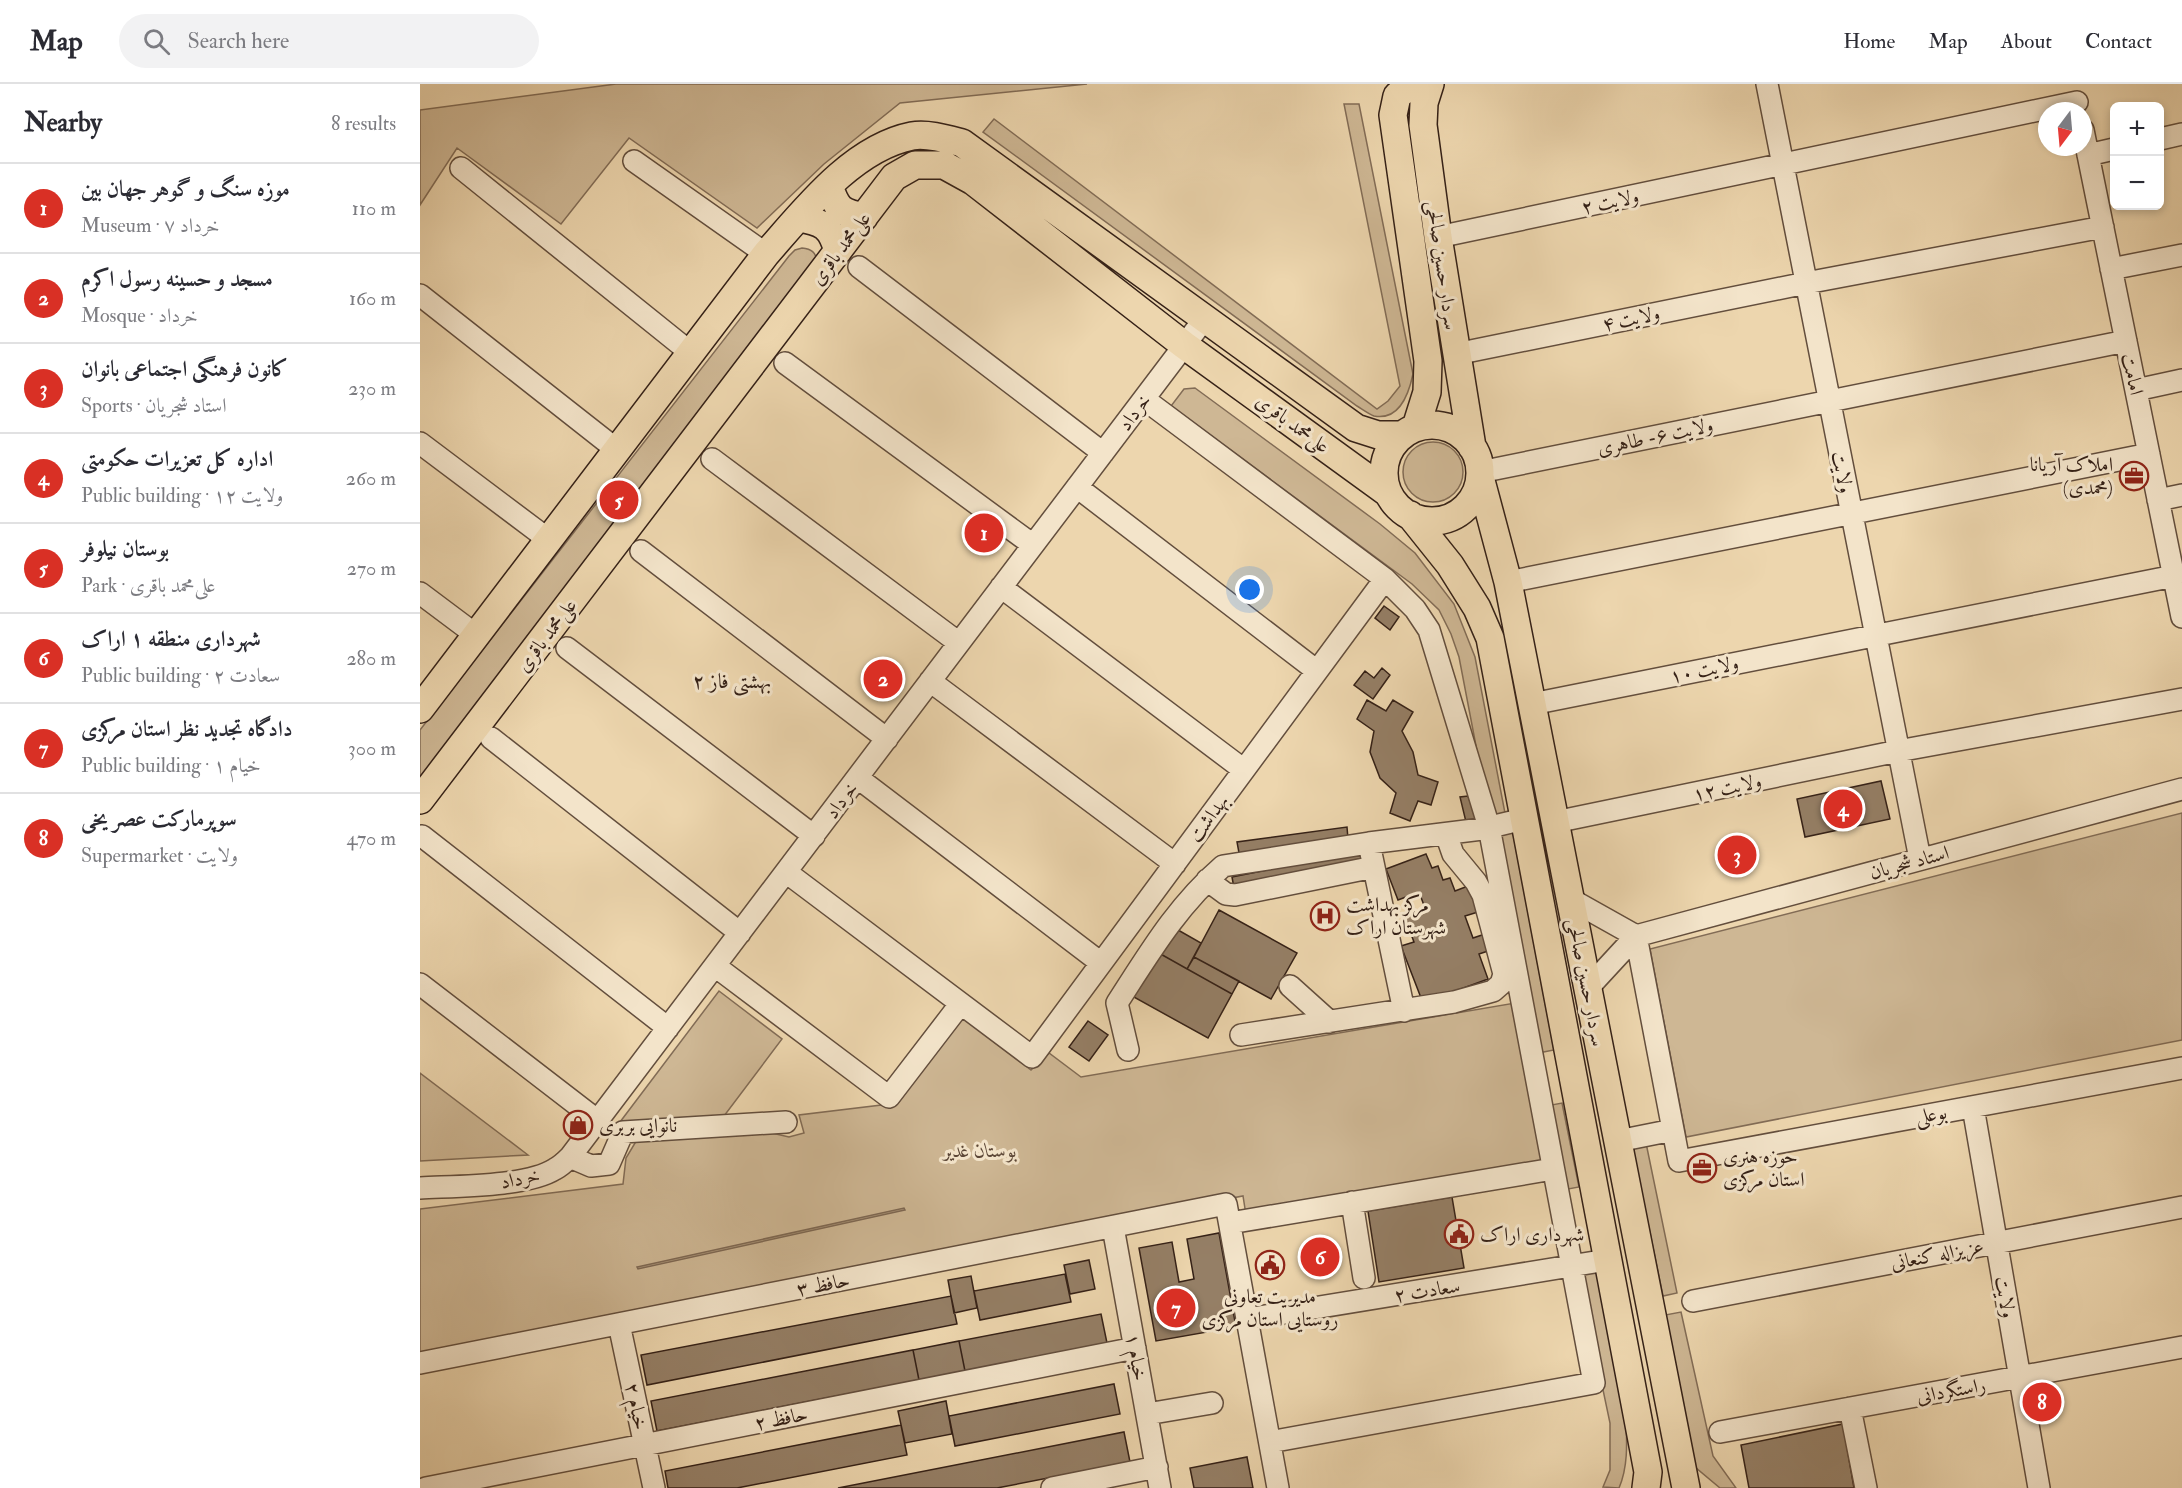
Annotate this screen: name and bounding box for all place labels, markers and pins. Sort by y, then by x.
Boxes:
place label: املاک آریانا (محمدی) [2030,452,2113,500]
office icon: املاک آریانا (محمدی) [2118,460,2150,492]
pin: 5 [600,478,638,522]
pin: 1 [964,510,1004,556]
pin: 2 [864,656,902,702]
pin: 4 [1824,786,1862,832]
pin: 3 [1718,832,1756,878]
place label: مرکز بهداشت شهرستان اراک [1346,892,1446,940]
hospital icon: مرکز بهداشت شهرستان اراک [1309,900,1341,932]
shop icon: نانوایی بربری [562,1109,594,1141]
place label: نانوایی بربری [599,1113,677,1139]
place label: حوزه هنری استان مرکزی [1723,1144,1805,1193]
office icon: حوزه هنری استان مرکزی [1686,1152,1718,1184]
public building icon: شهرداری اراک [1443,1218,1475,1250]
place label: شهرداری اراک [1480,1222,1584,1247]
pin: 6 [1300,1234,1340,1280]
public building icon: مدیریت تعاونی روستایی استان مرکزی [1254,1249,1286,1281]
place label: مدیریت تعاونی روستایی استان مرکزی [1201,1284,1339,1333]
pin: 7 [1156,1286,1196,1330]
pin: 8 [2022,1380,2062,1424]

